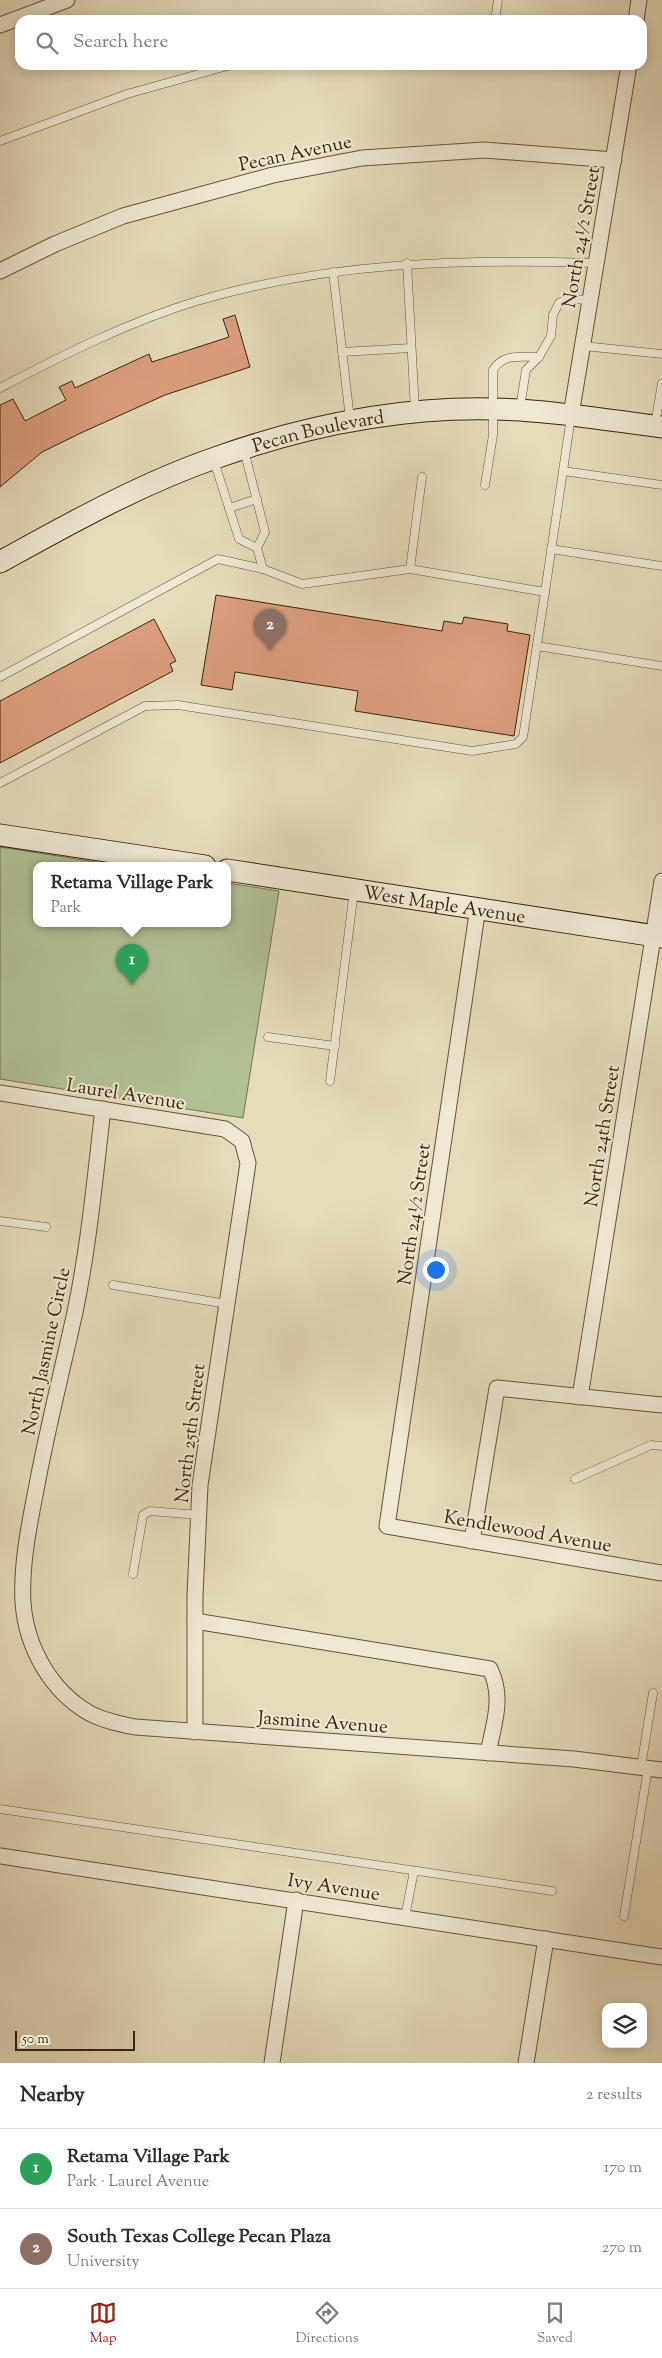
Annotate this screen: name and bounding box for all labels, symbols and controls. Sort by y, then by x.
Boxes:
search box [15,15,647,70]
icon: search [33,29,61,57]
text: Search here [73,29,168,56]
street label: Pecan Avenue [237,129,355,180]
street label: North 24½ Street [557,164,608,310]
street label: Pecan Boulevard [249,405,386,461]
pin: 2 [254,609,286,650]
popup [33,862,231,927]
text: Retama Village Park [51,870,213,897]
street label: West Maple Avenue [361,880,527,932]
text: Park [51,897,81,920]
pin: 1 [116,944,148,985]
street label: North 24th Street [579,1063,628,1209]
street label: Laurel Avenue [64,1073,187,1118]
street label: North 24½ Street [392,1141,439,1287]
your location [423,1257,449,1283]
street label: North Jasmine Circle [16,1265,78,1438]
street label: North 25th Street [170,1362,213,1505]
street label: Kendlewood Avenue [442,1504,614,1561]
street label: Jasmine Avenue [256,1705,389,1742]
street label: Ivy Avenue [285,1868,382,1909]
map controls [602,2003,647,2048]
button: layers [602,2003,647,2048]
scale bar [15,2028,135,2051]
text: 50 m [22,2030,49,2050]
text: Nearby [20,2081,85,2111]
text: 2 results [586,2084,642,2107]
text: Retama Village Park [67,2144,230,2171]
text: 1 [33,2157,39,2180]
text: 170 m [604,2157,642,2180]
text: Park · Laurel Avenue [67,2171,209,2194]
text: South Texas College Pecan Plaza [67,2224,331,2251]
text: 2 [32,2237,40,2260]
text: 270 m [602,2237,642,2260]
text: University [67,2251,140,2274]
tab: Map [89,2299,117,2349]
tab: Directions [295,2299,359,2349]
tab: Saved [537,2299,573,2349]

